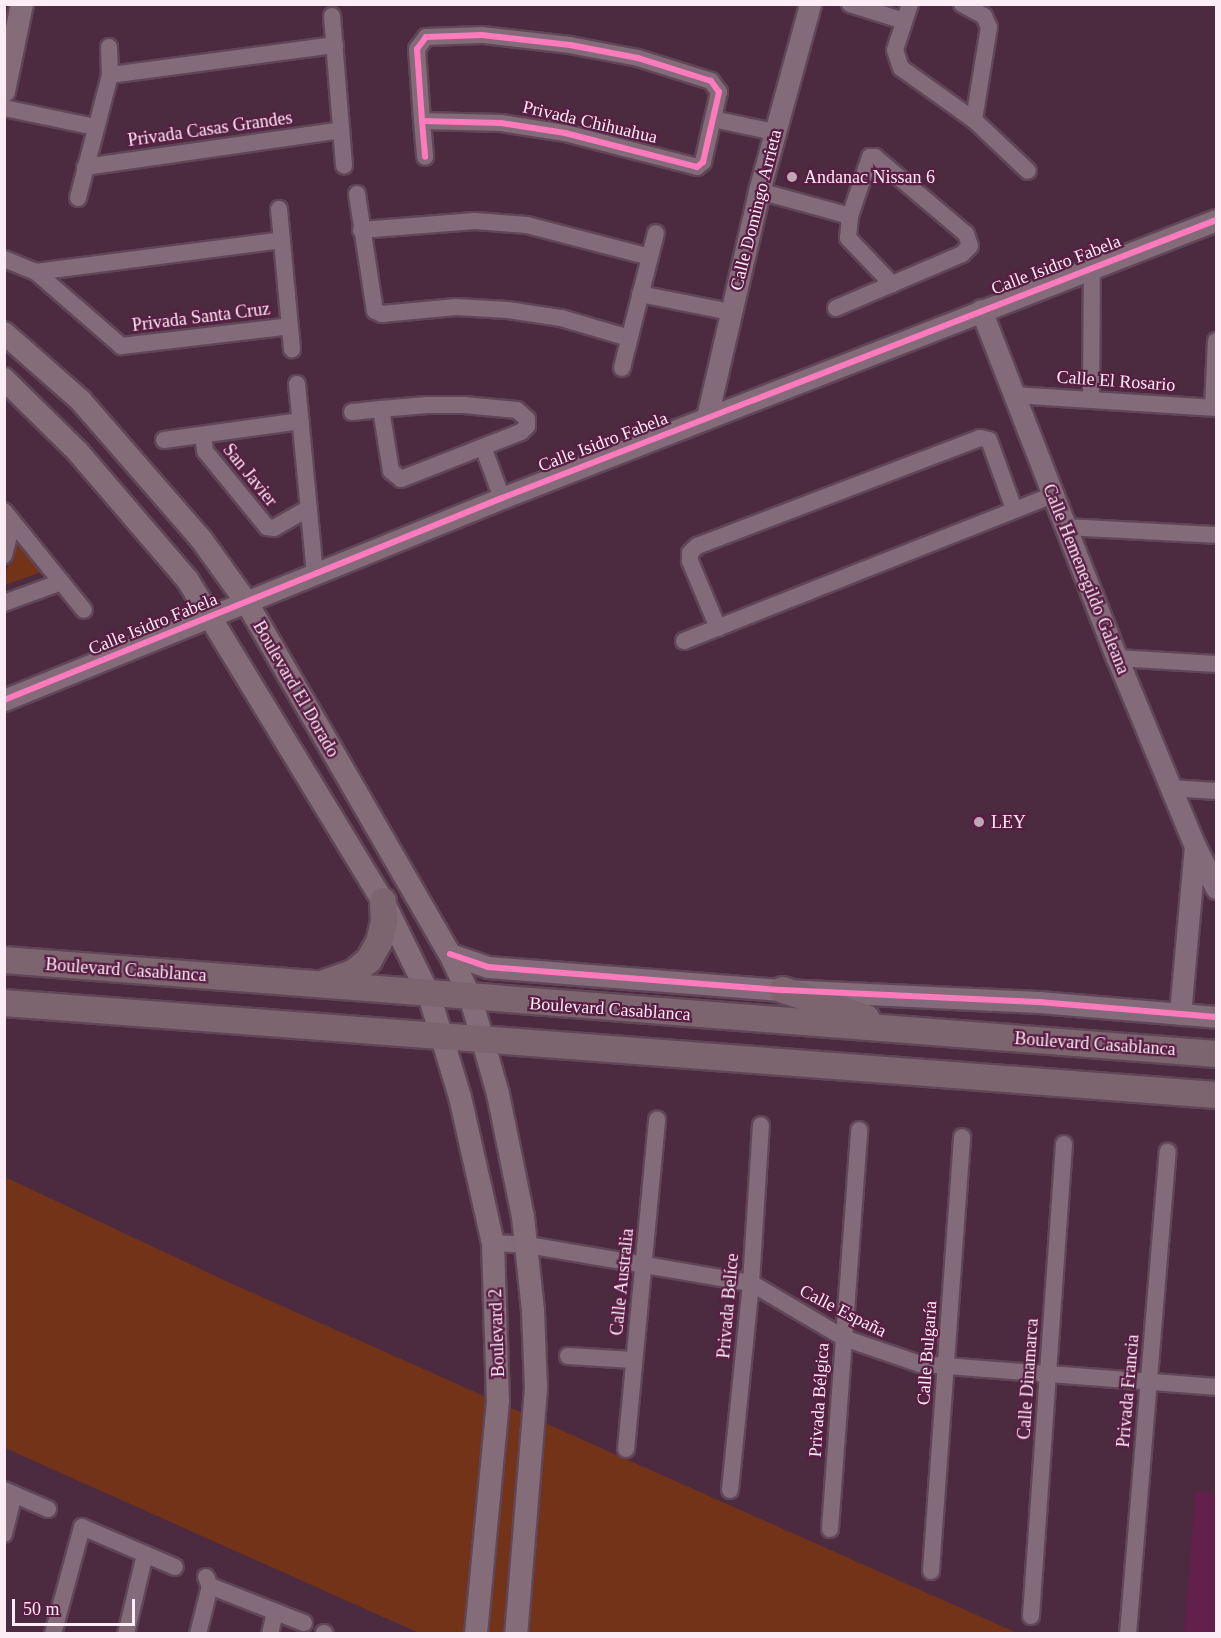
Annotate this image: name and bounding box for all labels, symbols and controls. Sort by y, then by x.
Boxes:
street label: Privada Chihuahua [521,96,659,148]
street label: Privada Casas Grandes [126,107,294,151]
street label: Calle Domingo Arrieta [725,127,787,293]
place label: Andanac Nissan 6 [804,166,935,188]
marker: Andanac Nissan 6 [785,170,799,184]
street label: Calle Isidro Fabela [988,230,1124,300]
street label: Privada Santa Cruz [131,298,271,336]
street label: Calle El Rosario [1056,366,1176,396]
street label: Calle Isidro Fabela [535,407,671,477]
street label: San Javier [218,439,282,511]
street label: Calle Hemenegildo Galeana [1038,481,1134,677]
street label: Calle Isidro Fabela [85,588,221,660]
street label: Boulevard El Dorado [248,617,344,761]
place label: LEY [991,811,1026,833]
marker: LEY [972,815,986,829]
street label: Boulevard Casablanca [45,954,207,986]
street label: Boulevard Casablanca [529,993,691,1025]
street label: Boulevard Casablanca [1014,1028,1176,1060]
street label: Calle Australia [606,1227,638,1337]
street label: Privada Belíce [713,1253,743,1359]
street label: Calle España [796,1280,890,1342]
street label: Boulevard 2 [485,1288,509,1378]
street label: Calle Bulgaría [913,1300,941,1406]
street label: Calle Dinamarca [1013,1318,1043,1440]
street label: Privada Francia [1112,1334,1144,1448]
street label: Privada Bélgica [804,1342,834,1458]
scale bar [15,1587,138,1625]
text: 50 m [23,1599,60,1619]

